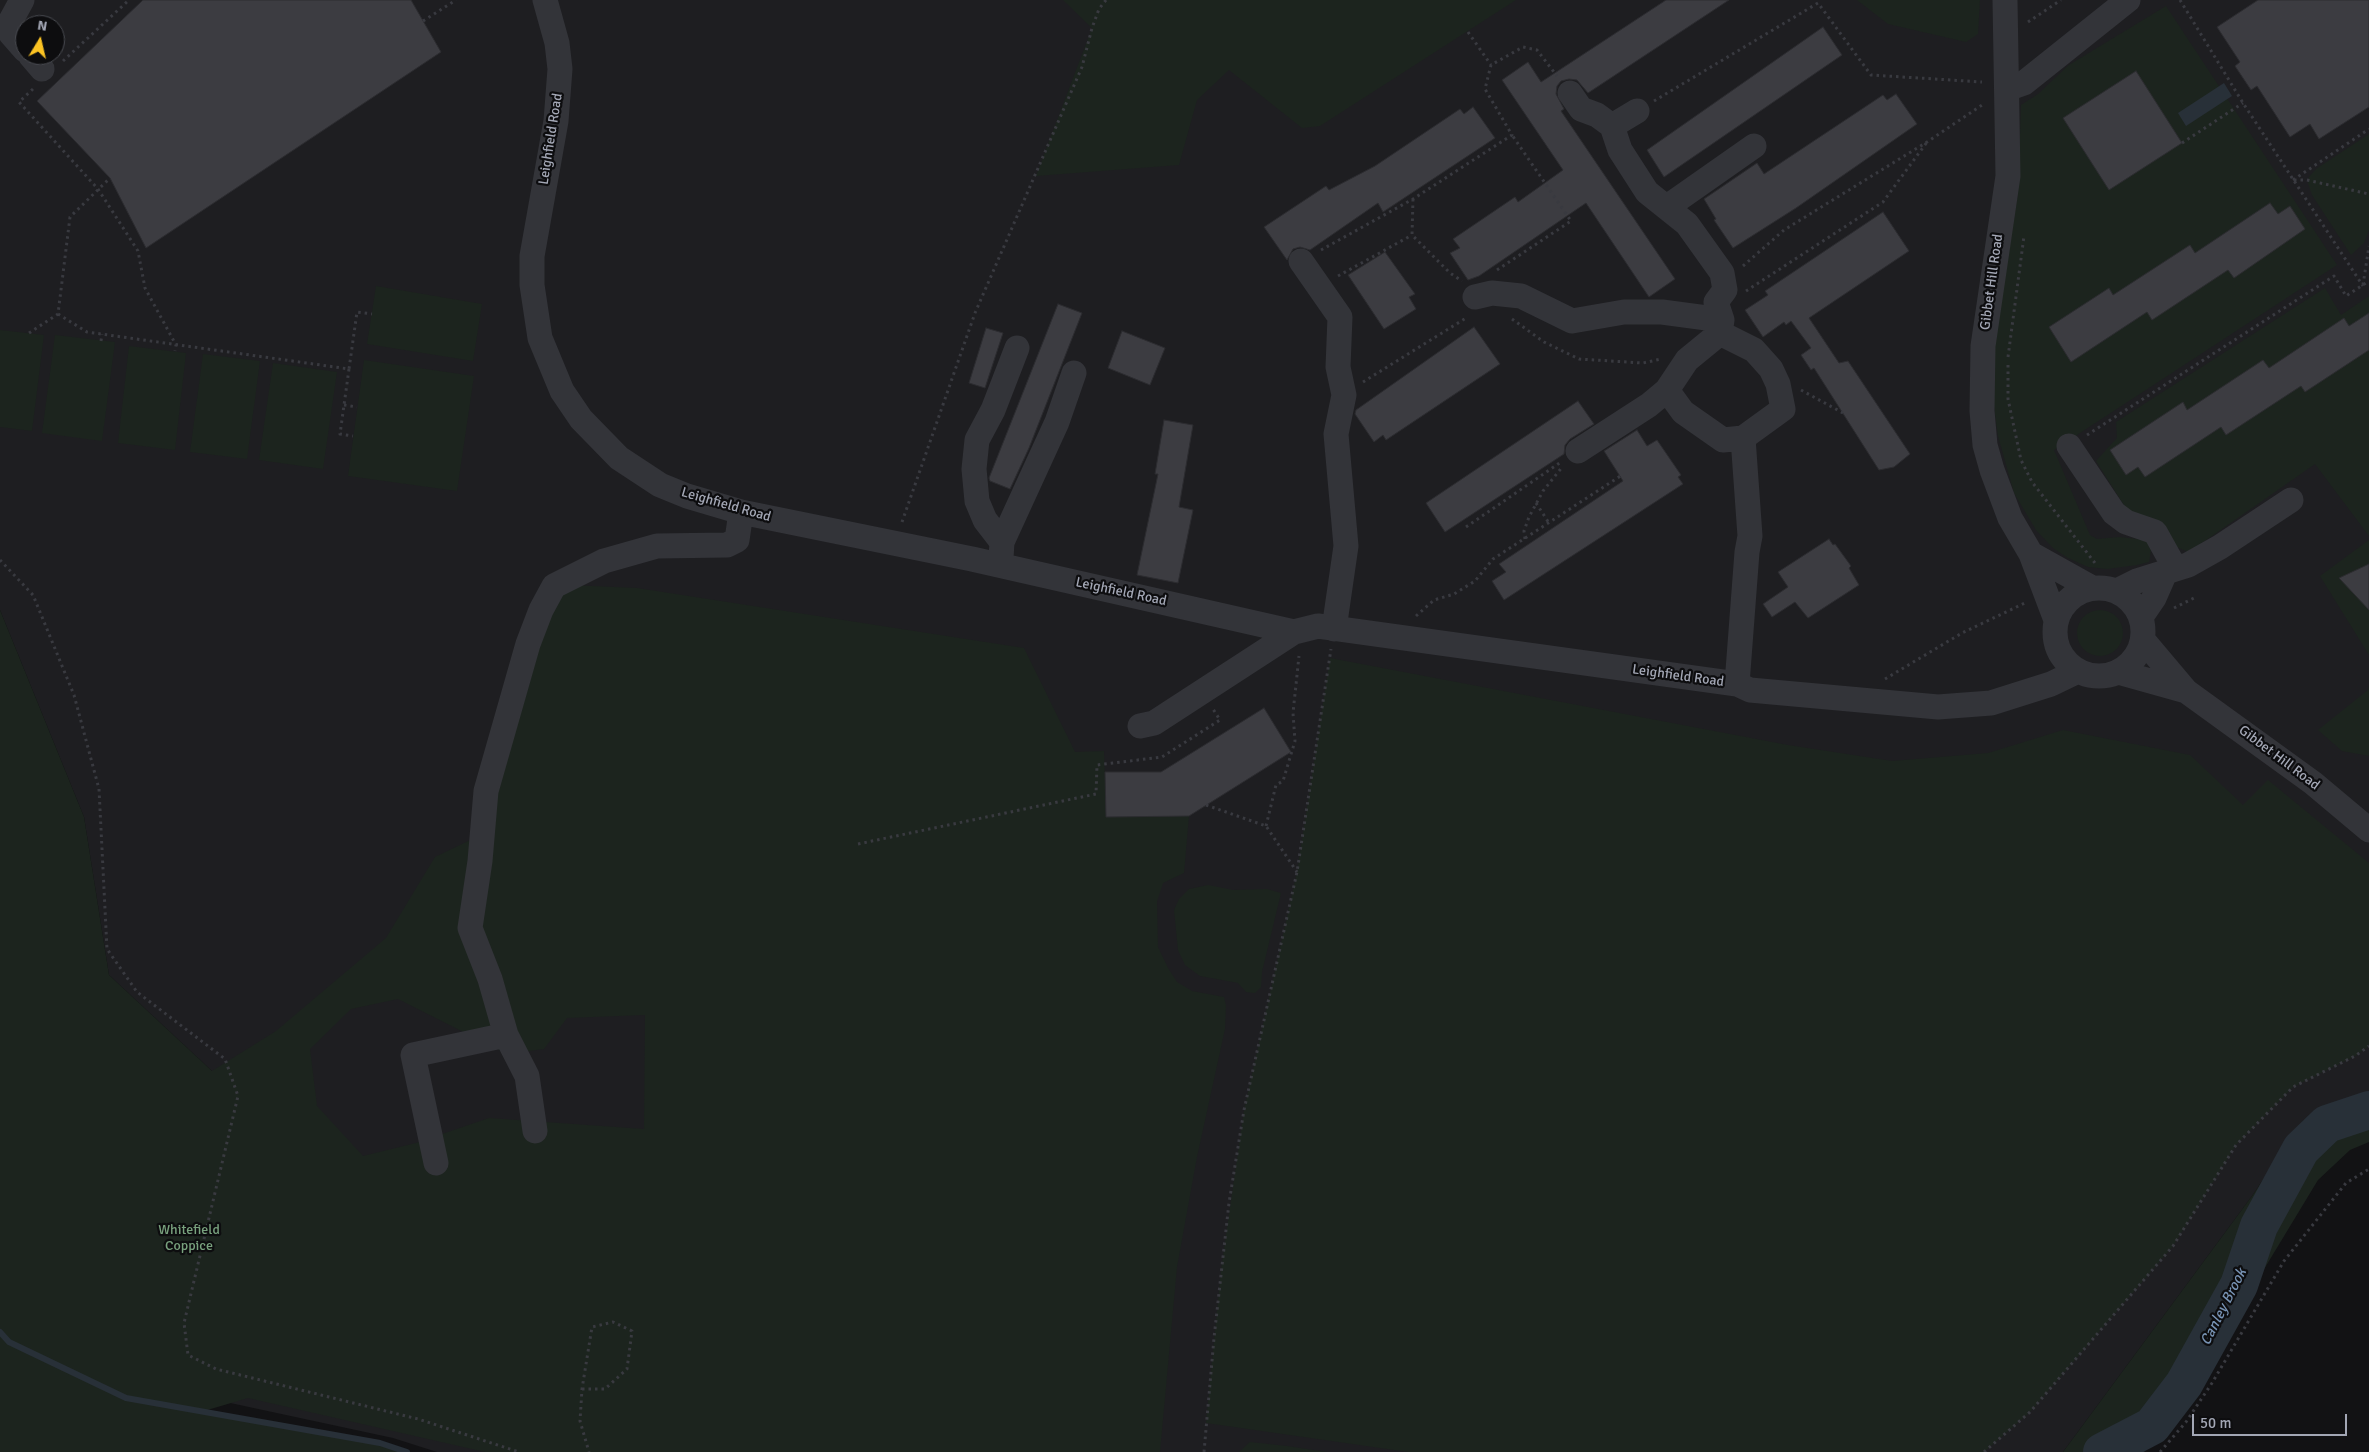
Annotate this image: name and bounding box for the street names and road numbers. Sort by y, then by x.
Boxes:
street label: Leighfield Road [535,92,567,186]
street label: Gibbet Hill Road [1977,233,2007,331]
street label: Leighfield Road [679,484,773,526]
street label: Leighfield Road [1074,574,1168,610]
street label: Leighfield Road [1631,661,1725,691]
street label: Gibbet Hill Road [2235,722,2323,794]

